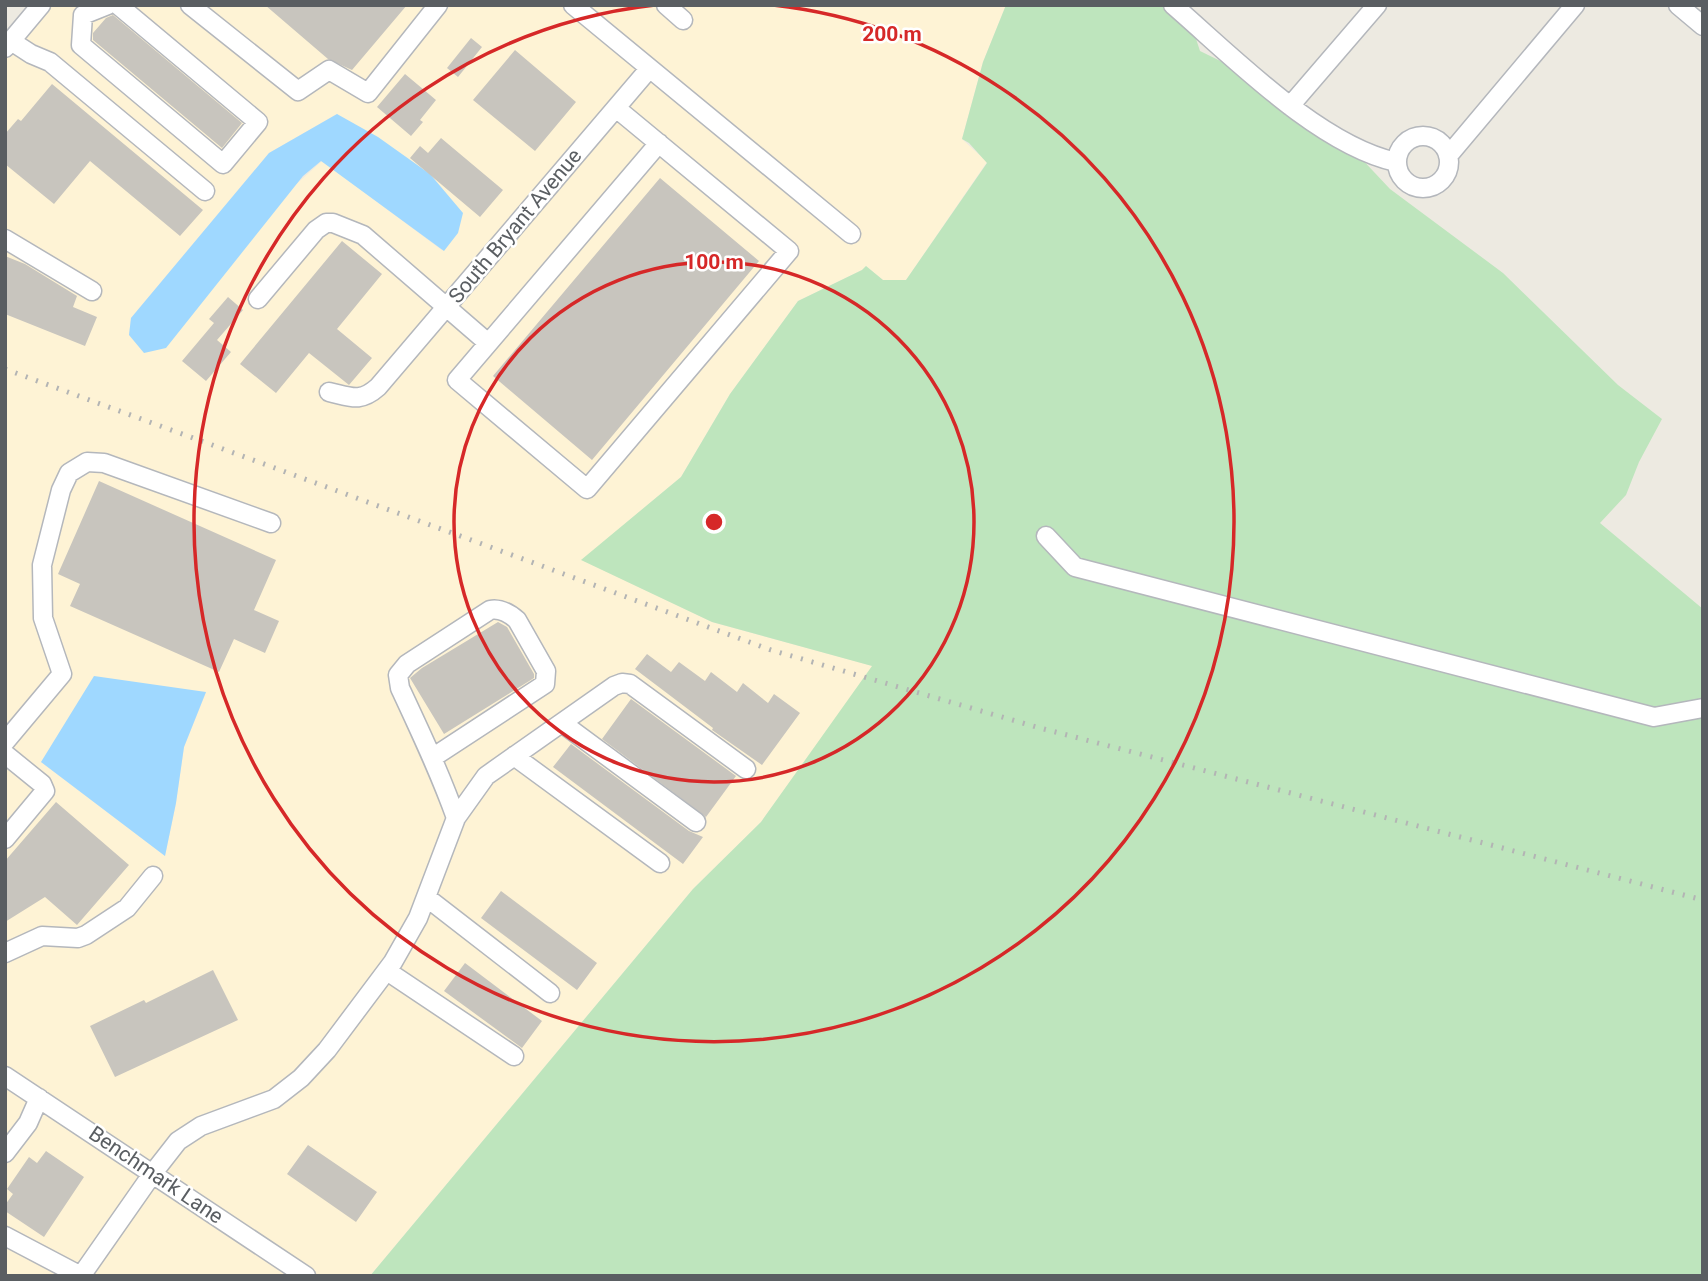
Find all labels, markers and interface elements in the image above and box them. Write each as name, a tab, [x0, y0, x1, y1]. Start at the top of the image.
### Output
text: 200 m	[862, 22, 922, 46]
street label: South Bryant Avenue	[444, 144, 586, 308]
text: 100 m	[684, 250, 744, 274]
centre of rings	[702, 510, 726, 534]
street label: Benchmark Lane	[84, 1121, 228, 1229]

